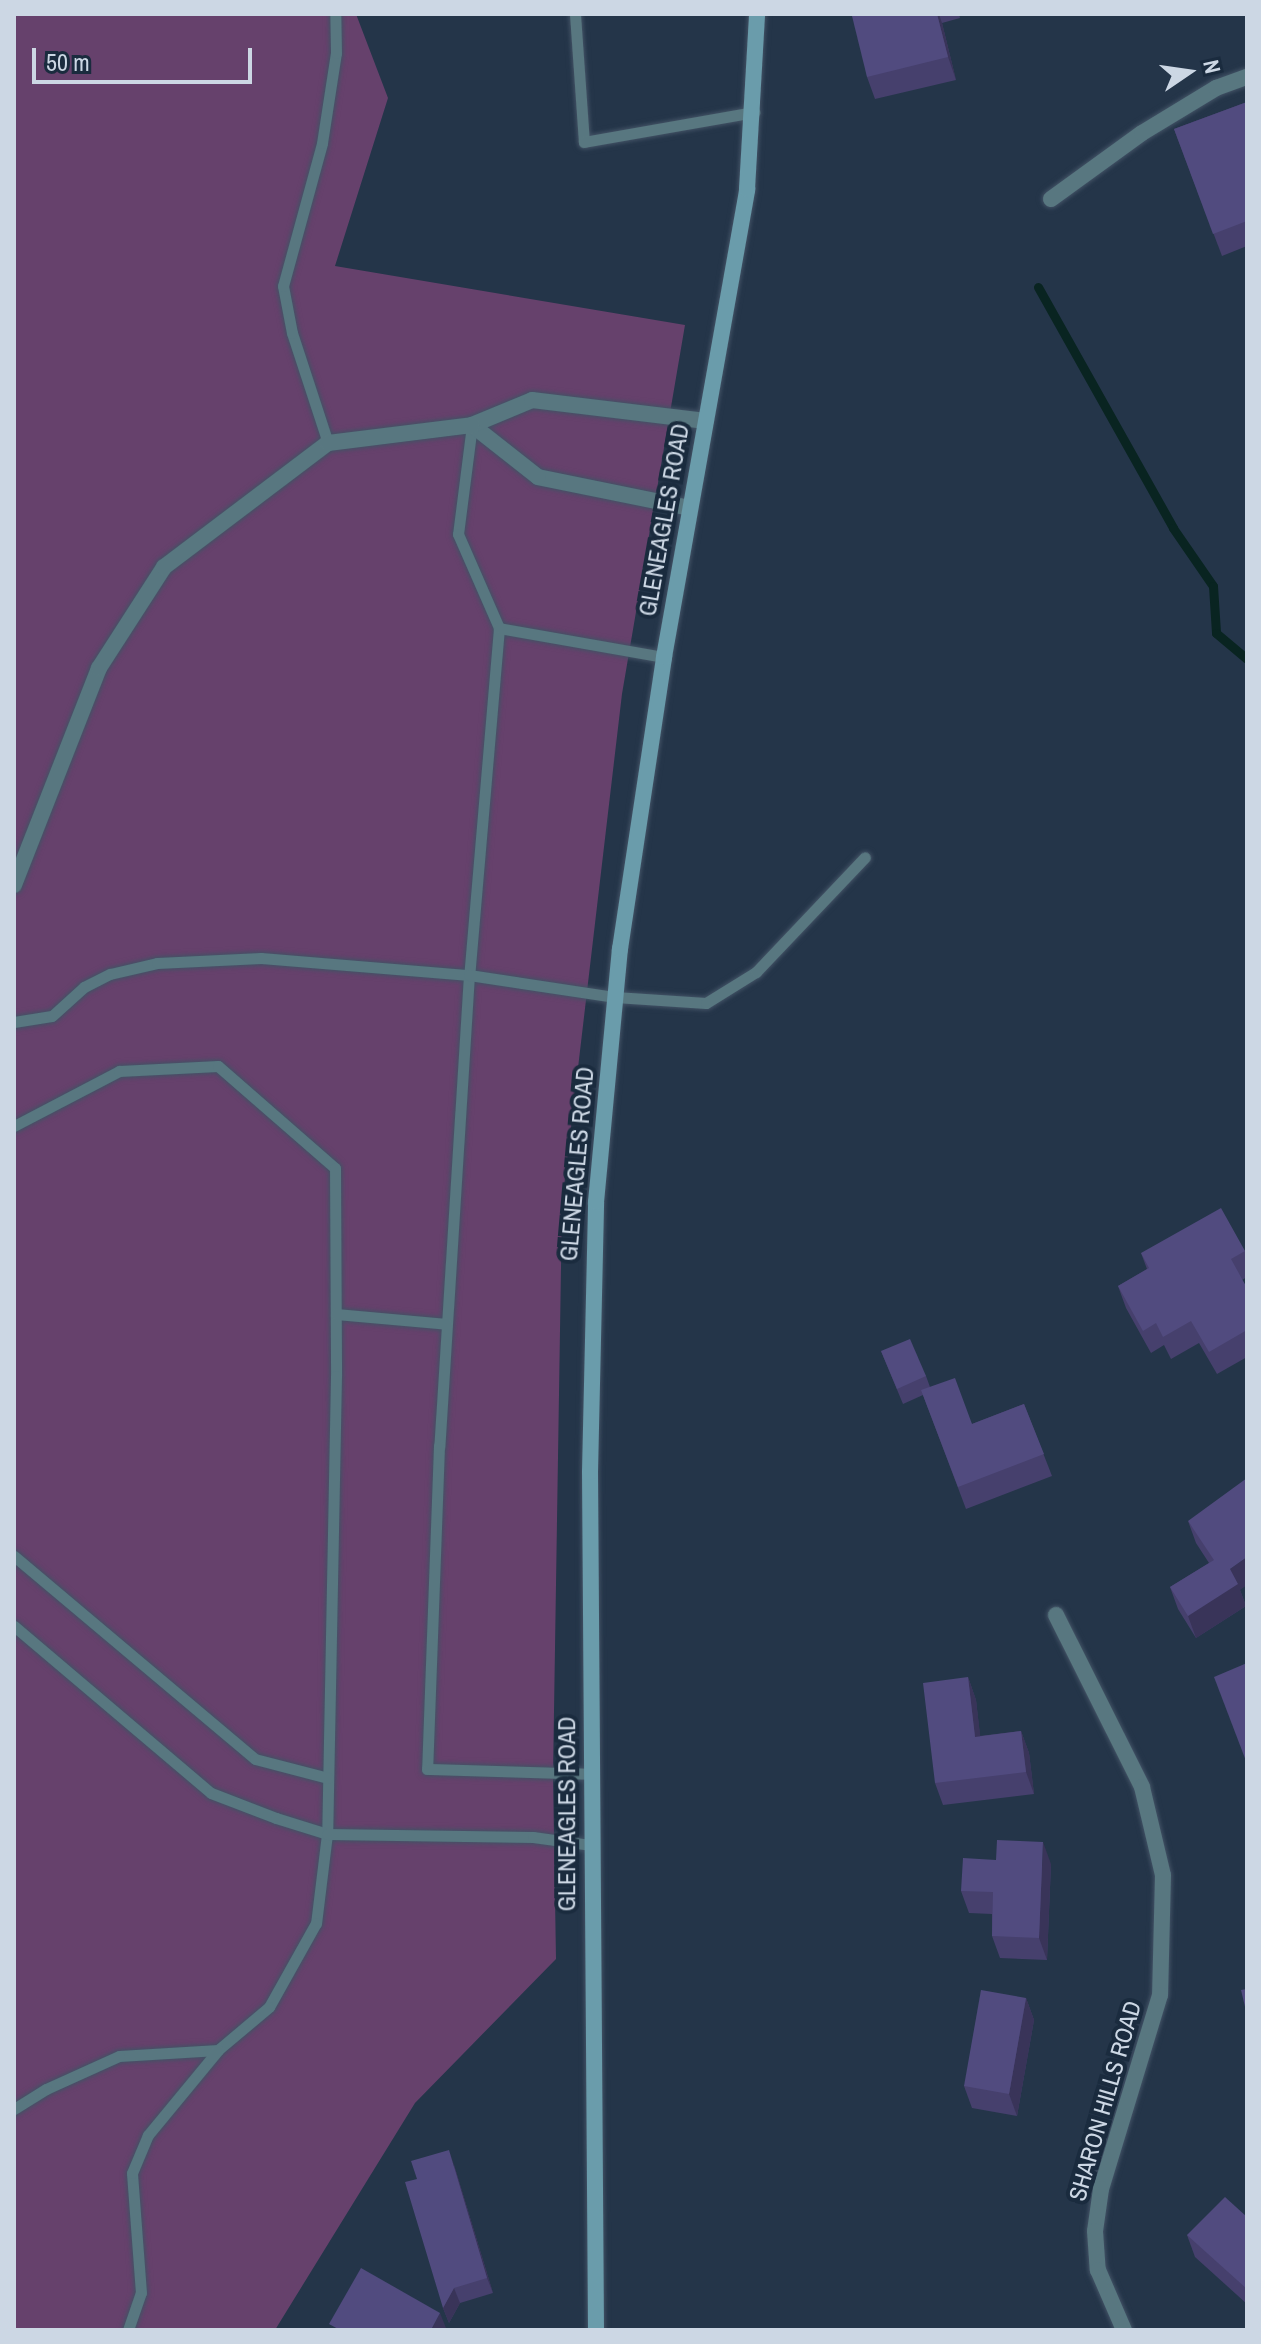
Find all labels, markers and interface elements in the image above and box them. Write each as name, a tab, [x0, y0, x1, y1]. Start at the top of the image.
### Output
scale bar	[36, 32, 256, 82]
north arrow	[1149, 32, 1229, 112]
text: 50 m	[46, 46, 90, 78]
text: N	[1196, 57, 1228, 76]
street label: GLENEAGLES ROAD	[633, 422, 695, 618]
street label: GLENEAGLES ROAD	[554, 1066, 600, 1262]
street label: GLENEAGLES ROAD	[553, 1717, 581, 1911]
street label: SHARON HILLS ROAD	[1063, 1998, 1147, 2204]

